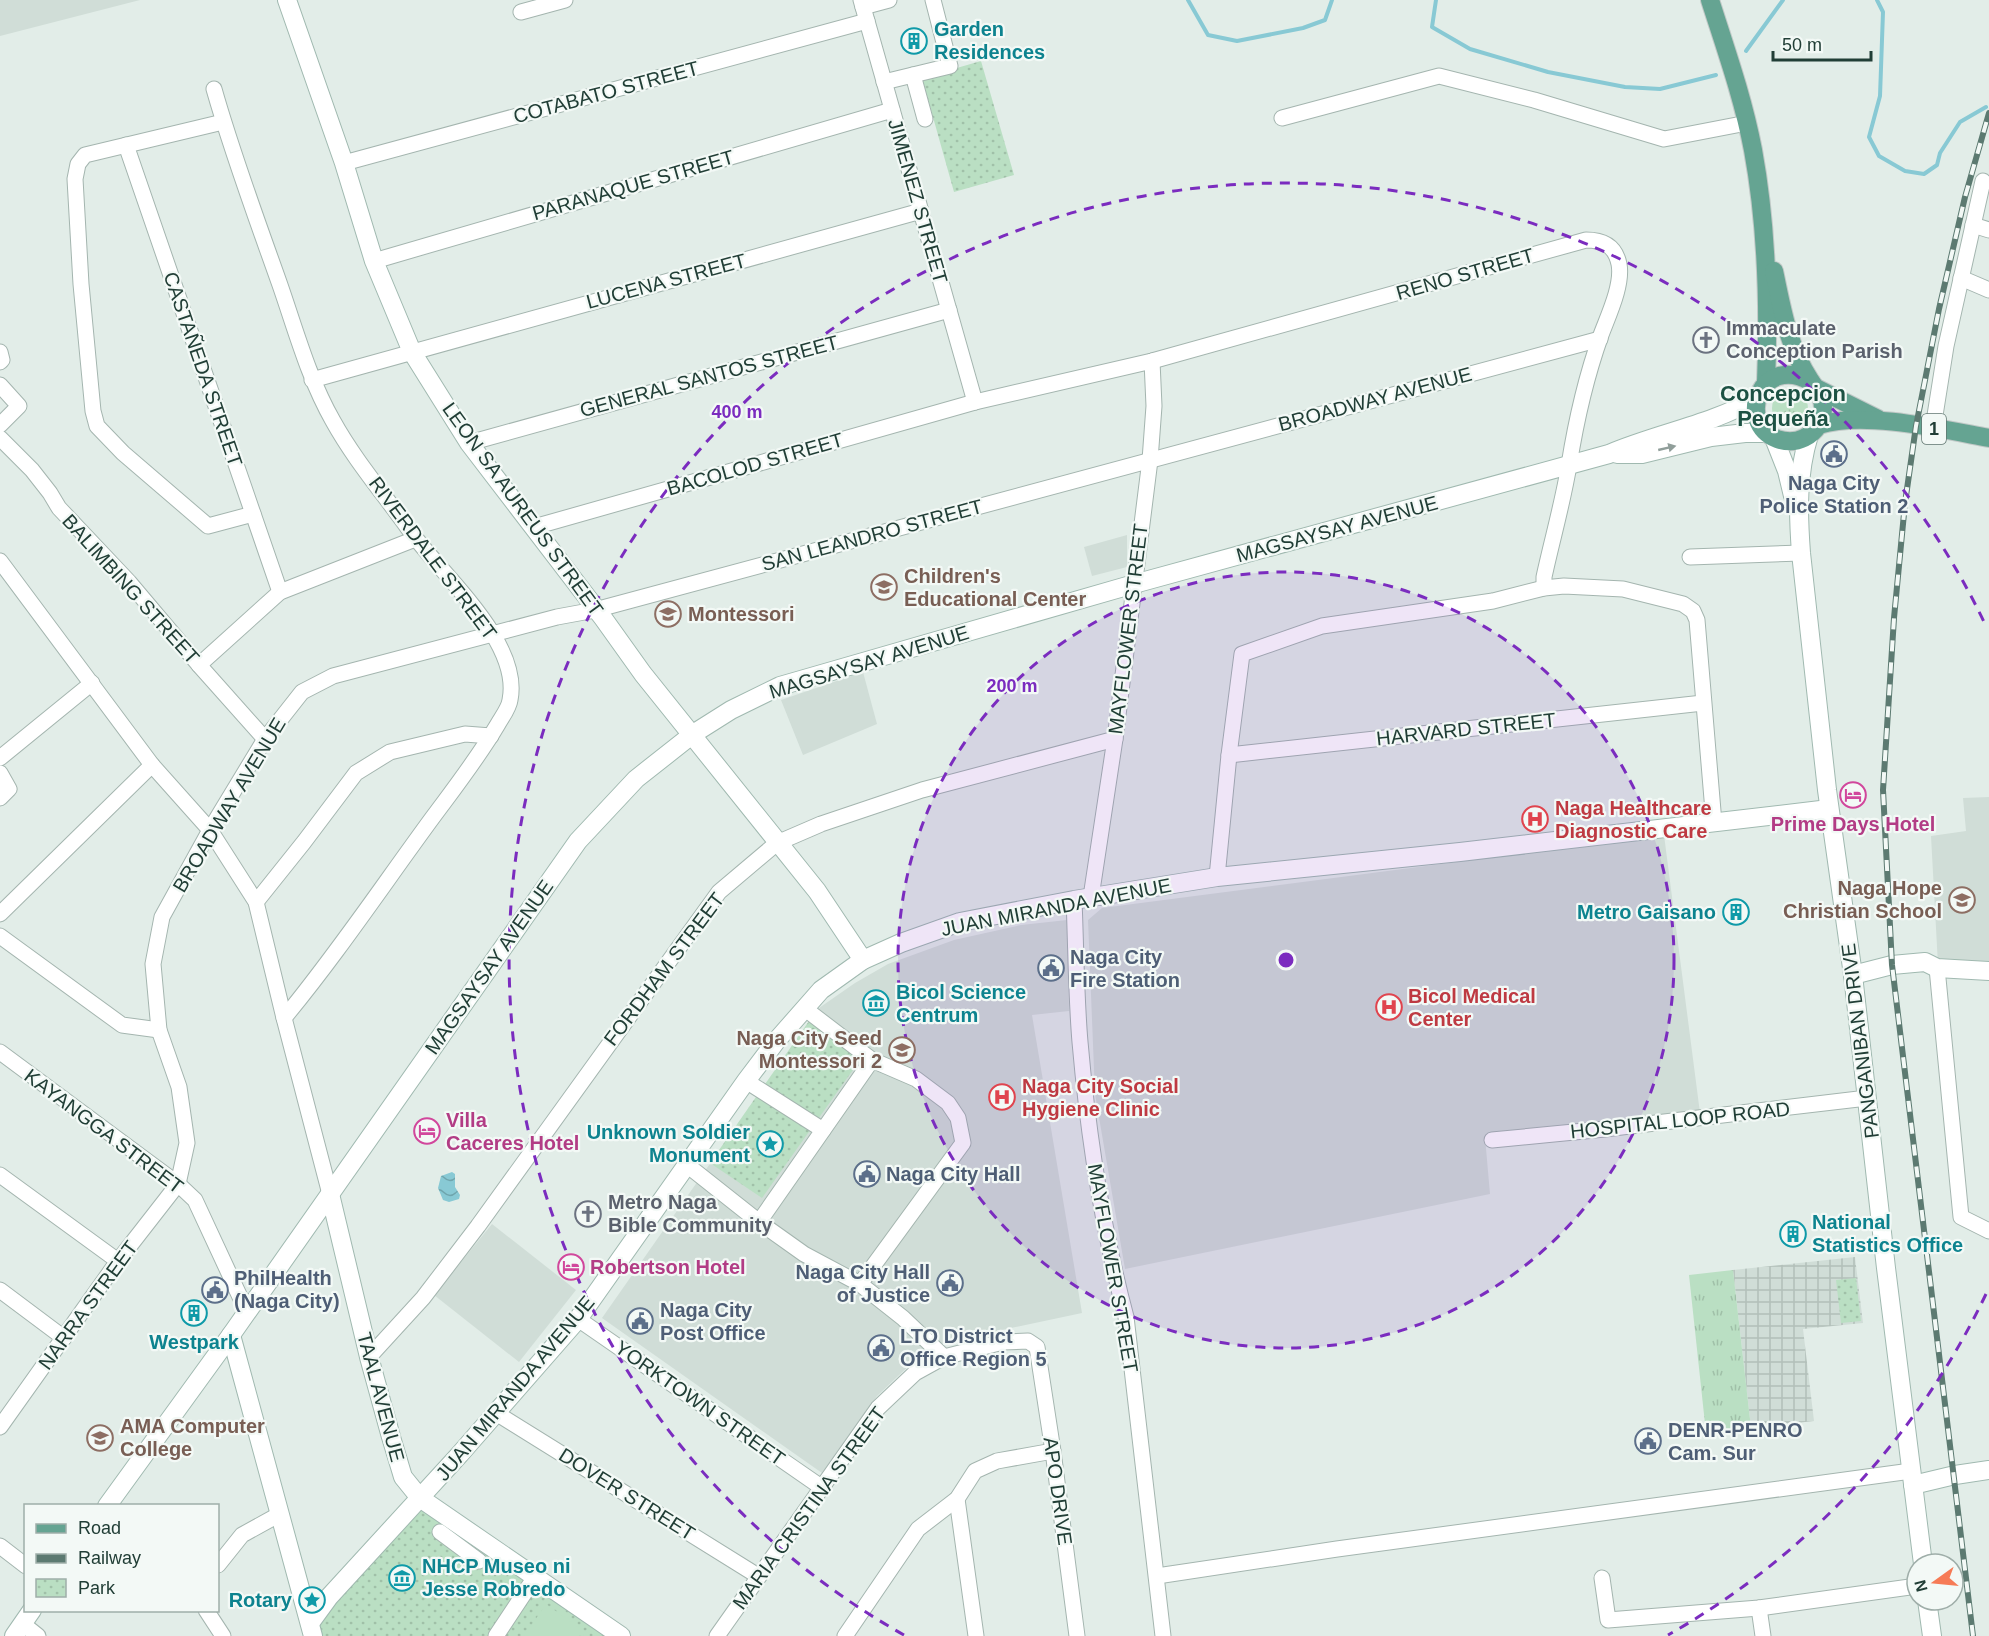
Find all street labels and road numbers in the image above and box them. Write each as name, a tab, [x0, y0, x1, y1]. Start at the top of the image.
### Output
street label: COTABATO STREET	[511, 57, 701, 127]
street label: JIMENEZ STREET	[884, 116, 952, 286]
street label: PARANAQUE STREET	[530, 146, 736, 224]
street label: RENO STREET	[1394, 244, 1536, 304]
street label: LUCENA STREET	[584, 249, 748, 313]
street label: CASTAÑEDA STREET	[159, 269, 248, 469]
street label: GENERAL SANTOS STREET	[577, 331, 841, 421]
street label: BROADWAY AVENUE	[1276, 363, 1474, 435]
street label: LEON SA AUREUS STREET	[438, 398, 608, 620]
road number: 1	[1922, 414, 1946, 444]
street label: BACOLOD STREET	[664, 428, 846, 500]
street label: RIVERDALE STREET	[365, 472, 501, 644]
street label: MAGSAYSAY AVENUE	[1234, 492, 1440, 566]
street label: SAN LEANDRO STREET	[759, 495, 985, 575]
street label: BALIMBING STREET	[58, 510, 204, 668]
street label: MAYFLOWER STREET	[1104, 523, 1152, 735]
street label: MAGSAYSAY AVENUE	[767, 621, 971, 703]
street label: HARVARD STREET	[1375, 709, 1557, 749]
street label: BROADWAY AVENUE	[168, 714, 290, 896]
street label: JUAN MIRANDA AVENUE	[939, 874, 1173, 940]
street label: MAGSAYSAY AVENUE	[420, 876, 558, 1058]
street label: FORDHAM STREET	[599, 888, 729, 1050]
street label: PANGANIBAN DRIVE	[1837, 942, 1883, 1140]
street label: KAYANGGA STREET	[20, 1064, 188, 1198]
street label: HOSPITAL LOOP ROAD	[1569, 1098, 1791, 1142]
street label: MAYFLOWER STREET	[1084, 1162, 1142, 1374]
street label: NARRA STREET	[34, 1236, 142, 1374]
street label: JUAN MIRANDA AVENUE	[431, 1291, 599, 1485]
street label: TAAL AVENUE	[353, 1330, 409, 1464]
street label: YORKTOWN STREET	[611, 1336, 789, 1470]
street label: MARIA CRISTINA STREET	[728, 1403, 890, 1613]
street label: APO DRIVE	[1040, 1436, 1076, 1546]
street label: DOVER STREET	[555, 1443, 699, 1545]

